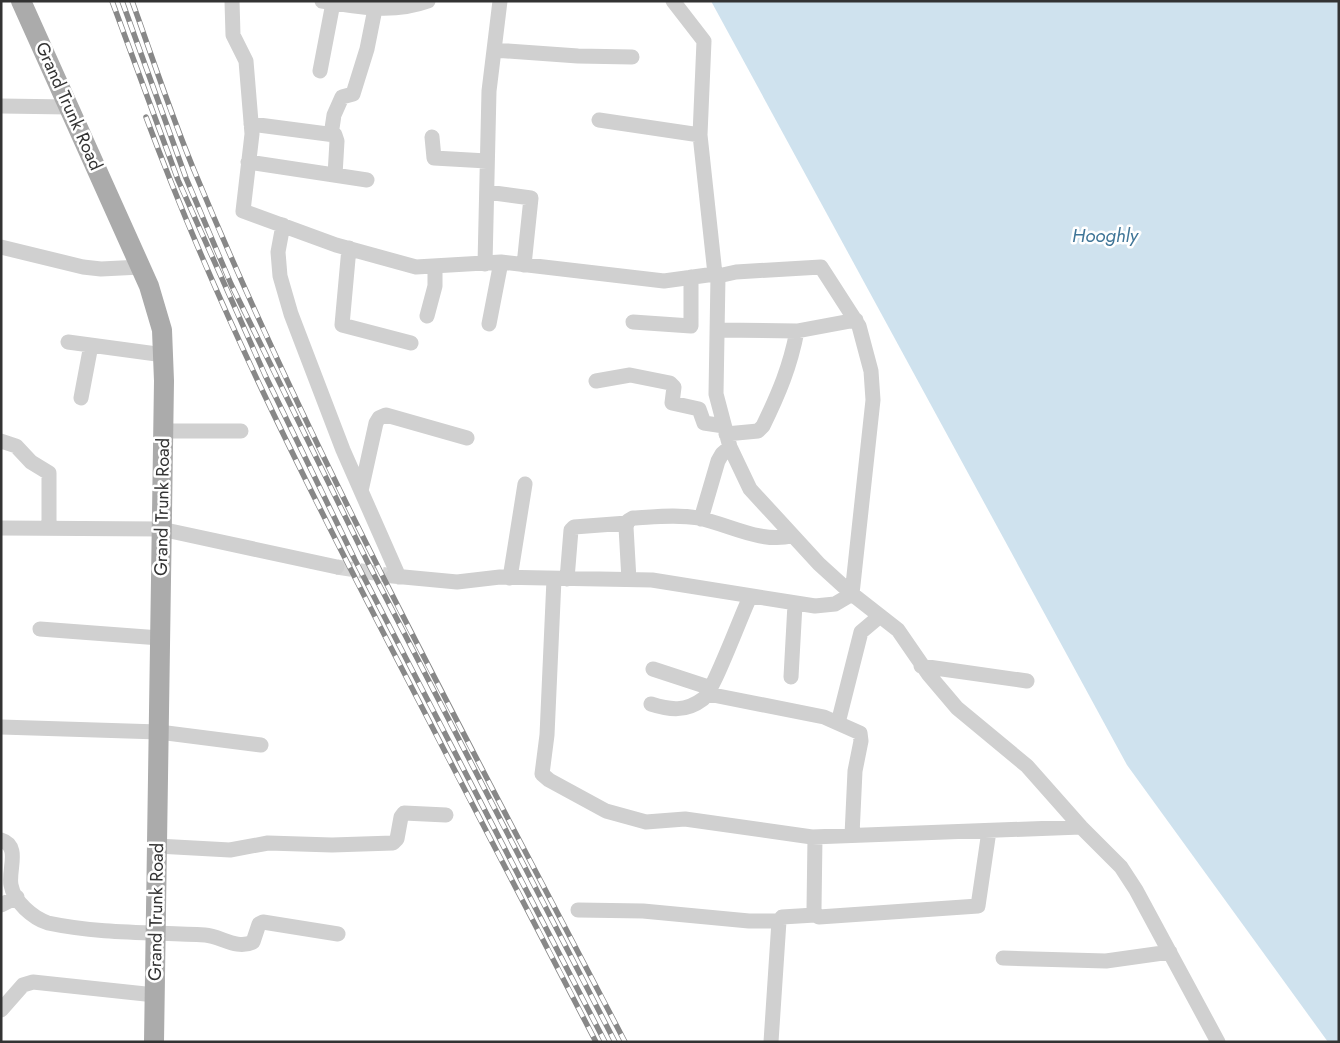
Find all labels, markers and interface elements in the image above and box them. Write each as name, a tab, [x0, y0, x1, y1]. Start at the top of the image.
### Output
street label: Grand Trunk Road	[29, 38, 109, 174]
water label: Hooghly	[1072, 222, 1140, 249]
street label: Grand Trunk Road	[148, 438, 176, 576]
street label: Grand Trunk Road	[142, 843, 170, 981]

